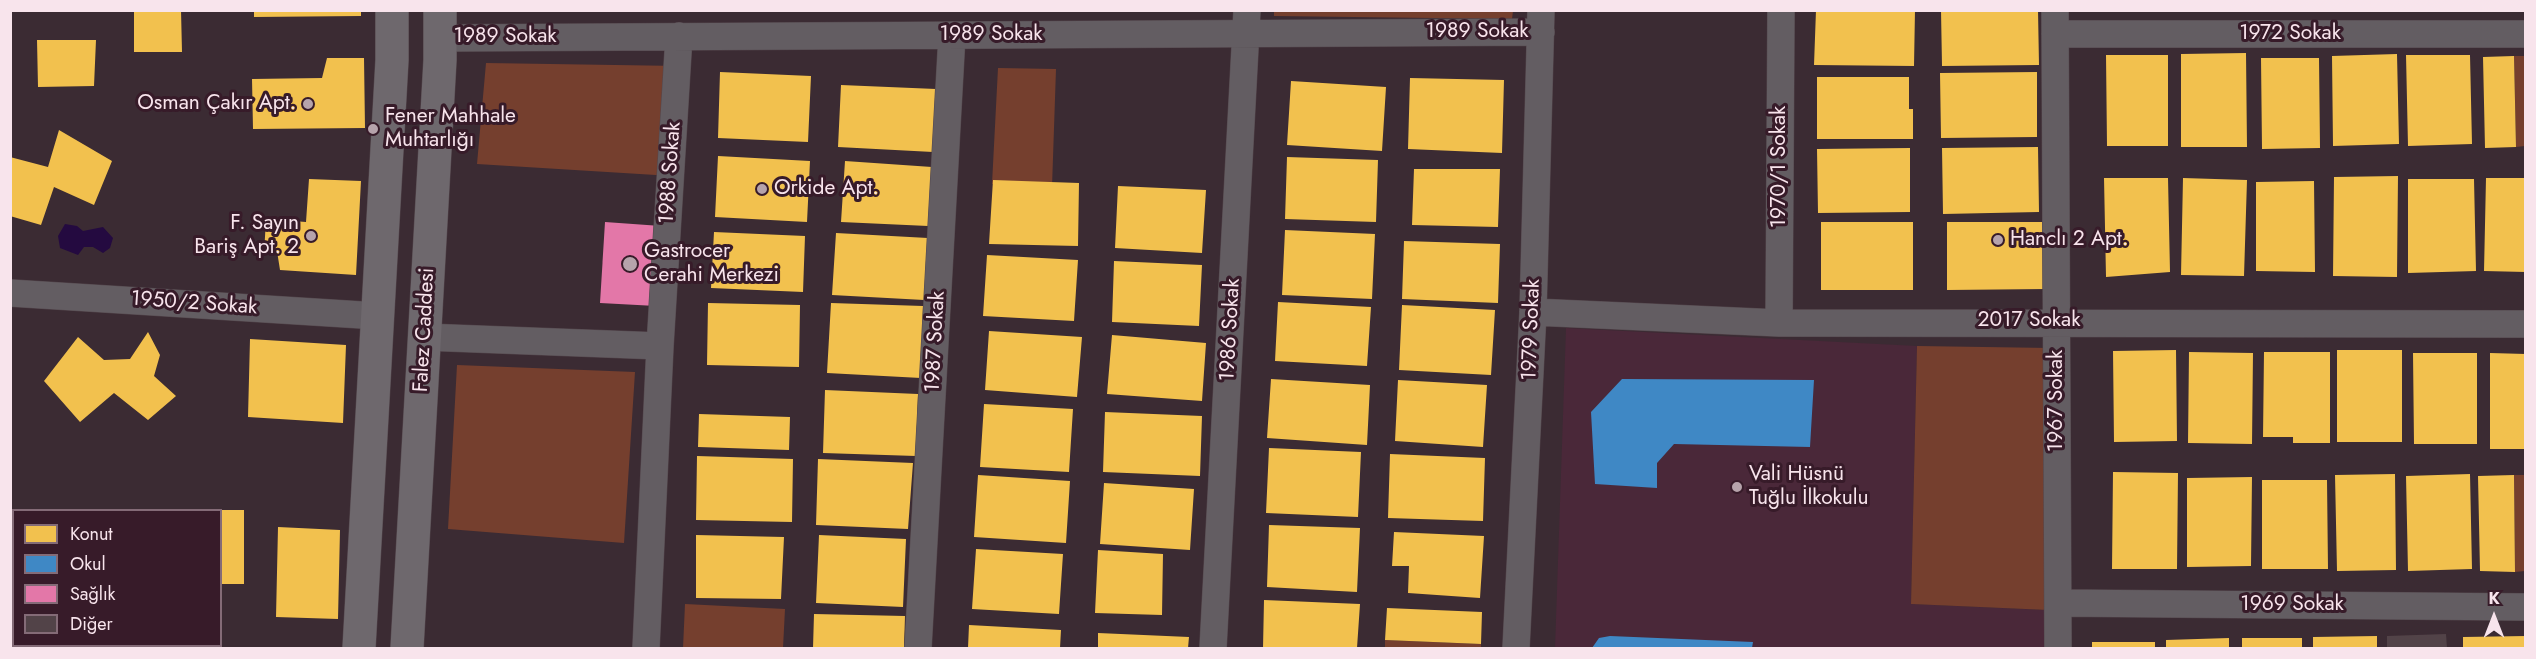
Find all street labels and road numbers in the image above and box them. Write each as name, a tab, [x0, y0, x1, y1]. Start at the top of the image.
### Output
street label: 1989 Sokak	[1426, 19, 1528, 45]
street label: 1972 Sokak	[2239, 21, 2341, 47]
street label: 1989 Sokak	[940, 22, 1042, 48]
street label: 1989 Sokak	[454, 24, 556, 50]
street label: 1970/1 Sokak	[1767, 106, 1793, 228]
street label: 1988 Sokak	[655, 121, 687, 225]
street label: Falez Caddesi	[409, 267, 441, 393]
street label: 1986 Sokak	[1216, 278, 1246, 382]
street label: 1979 Sokak	[1518, 279, 1546, 381]
street label: 1950/2 Sokak	[130, 287, 258, 321]
street label: 1987 Sokak	[921, 291, 951, 393]
street label: 2017 Sokak	[1978, 308, 2080, 334]
street label: 1967 Sokak	[2044, 350, 2070, 452]
street label: 1969 Sokak	[2240, 592, 2344, 618]

